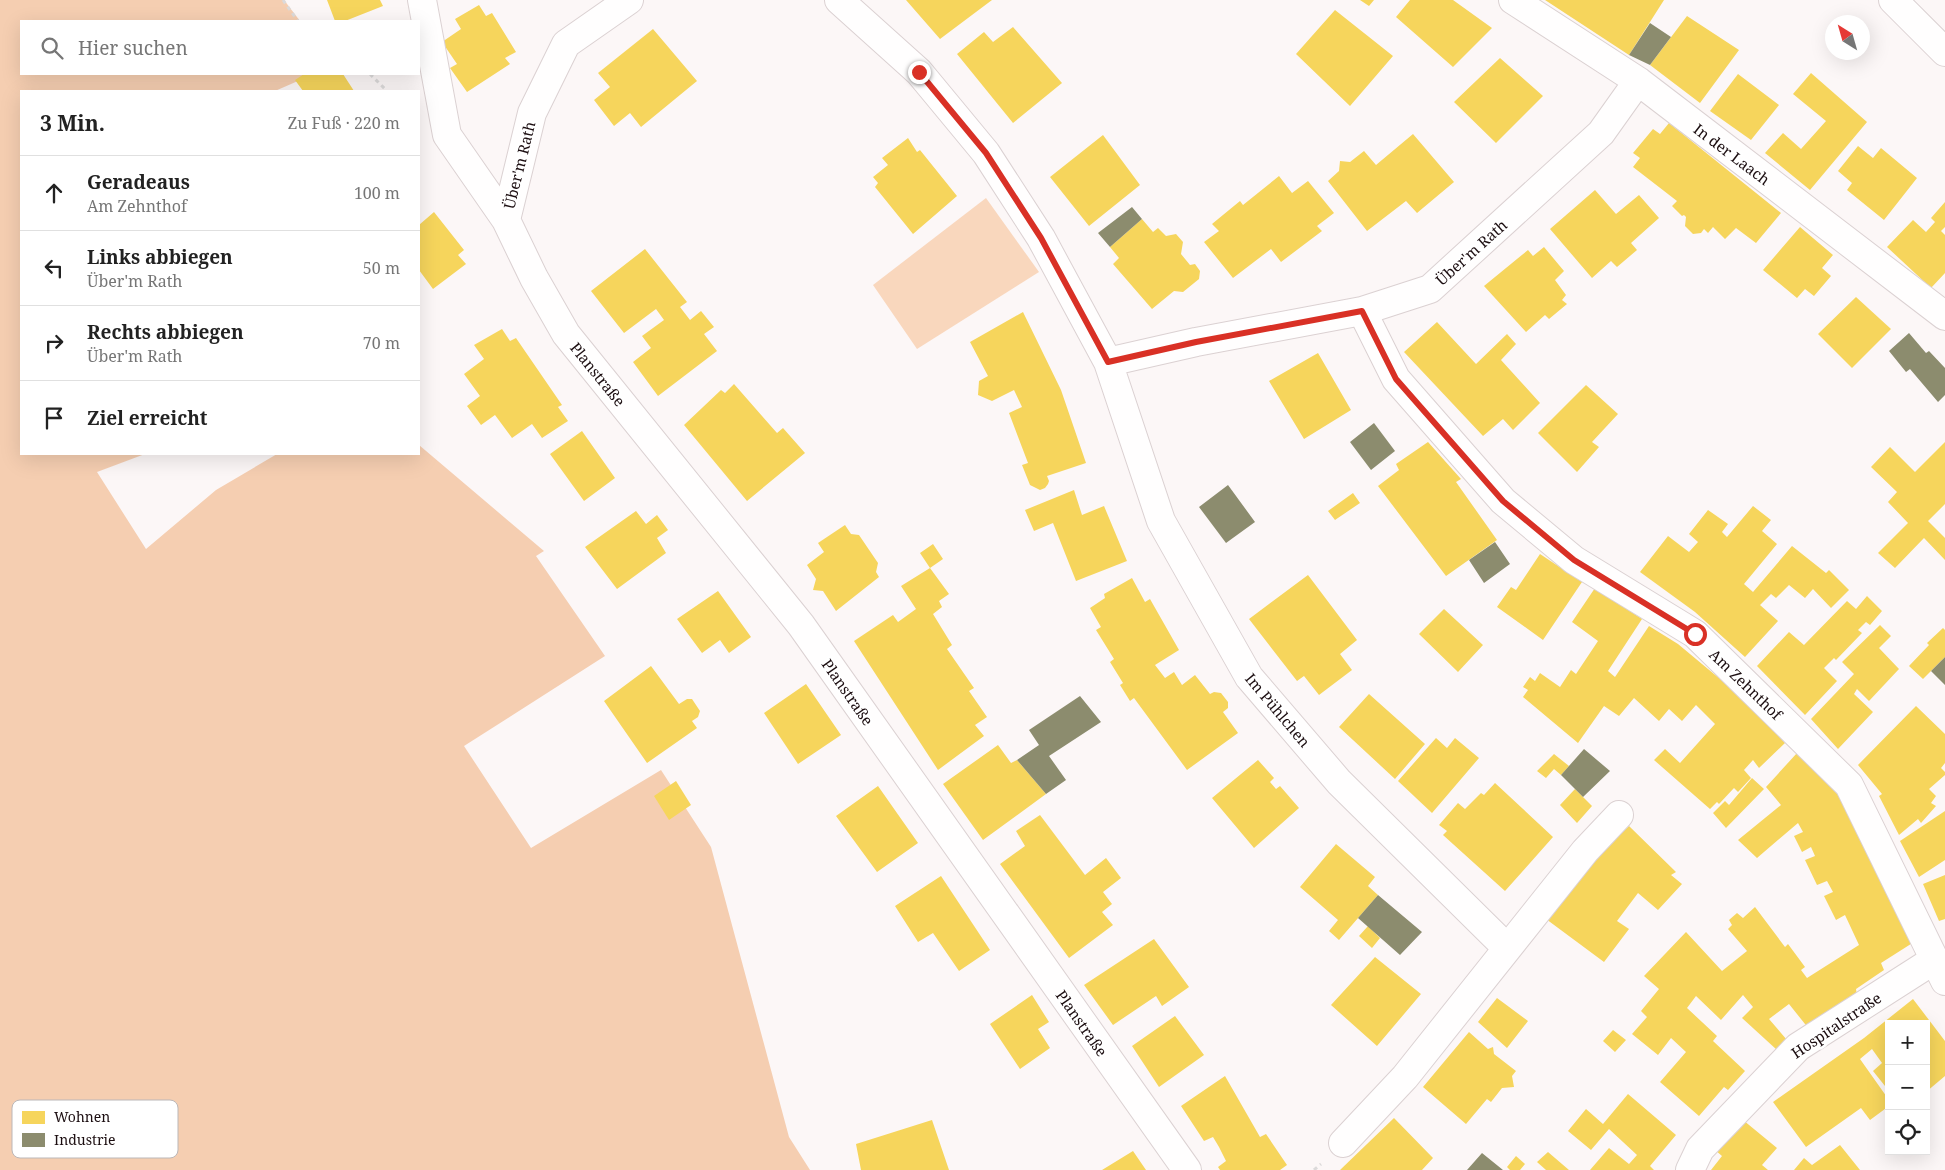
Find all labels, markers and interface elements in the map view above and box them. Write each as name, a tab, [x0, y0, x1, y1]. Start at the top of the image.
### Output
north arrow	[1825, 15, 1870, 60]
search box	[20, 20, 420, 75]
icon: search	[38, 34, 66, 62]
text: Hier suchen	[78, 35, 188, 61]
route end	[908, 61, 931, 84]
text: 3 Min.	[40, 109, 105, 137]
text: Zu Fuß · 220 m	[288, 112, 400, 134]
street label: Über'm Rath	[498, 119, 540, 211]
street label: In der Laach	[1690, 119, 1775, 189]
text: Geradeaus	[87, 169, 190, 195]
icon: ahead	[40, 179, 68, 207]
text: 100 m	[354, 182, 400, 204]
text: Am Zehnthof	[87, 195, 187, 217]
street label: Über'm Rath	[1431, 214, 1511, 289]
text: Links abbiegen	[87, 244, 233, 270]
icon: left	[40, 254, 68, 282]
text: 50 m	[363, 257, 400, 279]
text: Über'm Rath	[87, 270, 183, 292]
text: Rechts abbiegen	[87, 319, 244, 345]
icon: right	[40, 329, 68, 357]
text: 70 m	[363, 332, 400, 354]
street label: Planstraße	[566, 338, 630, 410]
text: Über'm Rath	[87, 345, 183, 367]
icon: arrive	[40, 404, 68, 432]
text: Ziel erreicht	[87, 405, 208, 431]
route start	[1684, 623, 1707, 646]
street label: Am Zehnthof	[1705, 644, 1788, 725]
street label: Planstraße	[818, 655, 878, 729]
street label: Im Pühlchen	[1241, 669, 1315, 752]
street label: Planstraße	[1052, 986, 1112, 1060]
street label: Hospitalstraße	[1787, 987, 1885, 1063]
map controls	[1885, 1020, 1930, 1155]
button: +	[1885, 1020, 1930, 1065]
button: −	[1885, 1065, 1930, 1110]
legend	[12, 1100, 178, 1158]
text: Wohnen	[54, 1107, 110, 1126]
button: locate	[1885, 1110, 1930, 1155]
text: Industrie	[54, 1130, 115, 1149]

